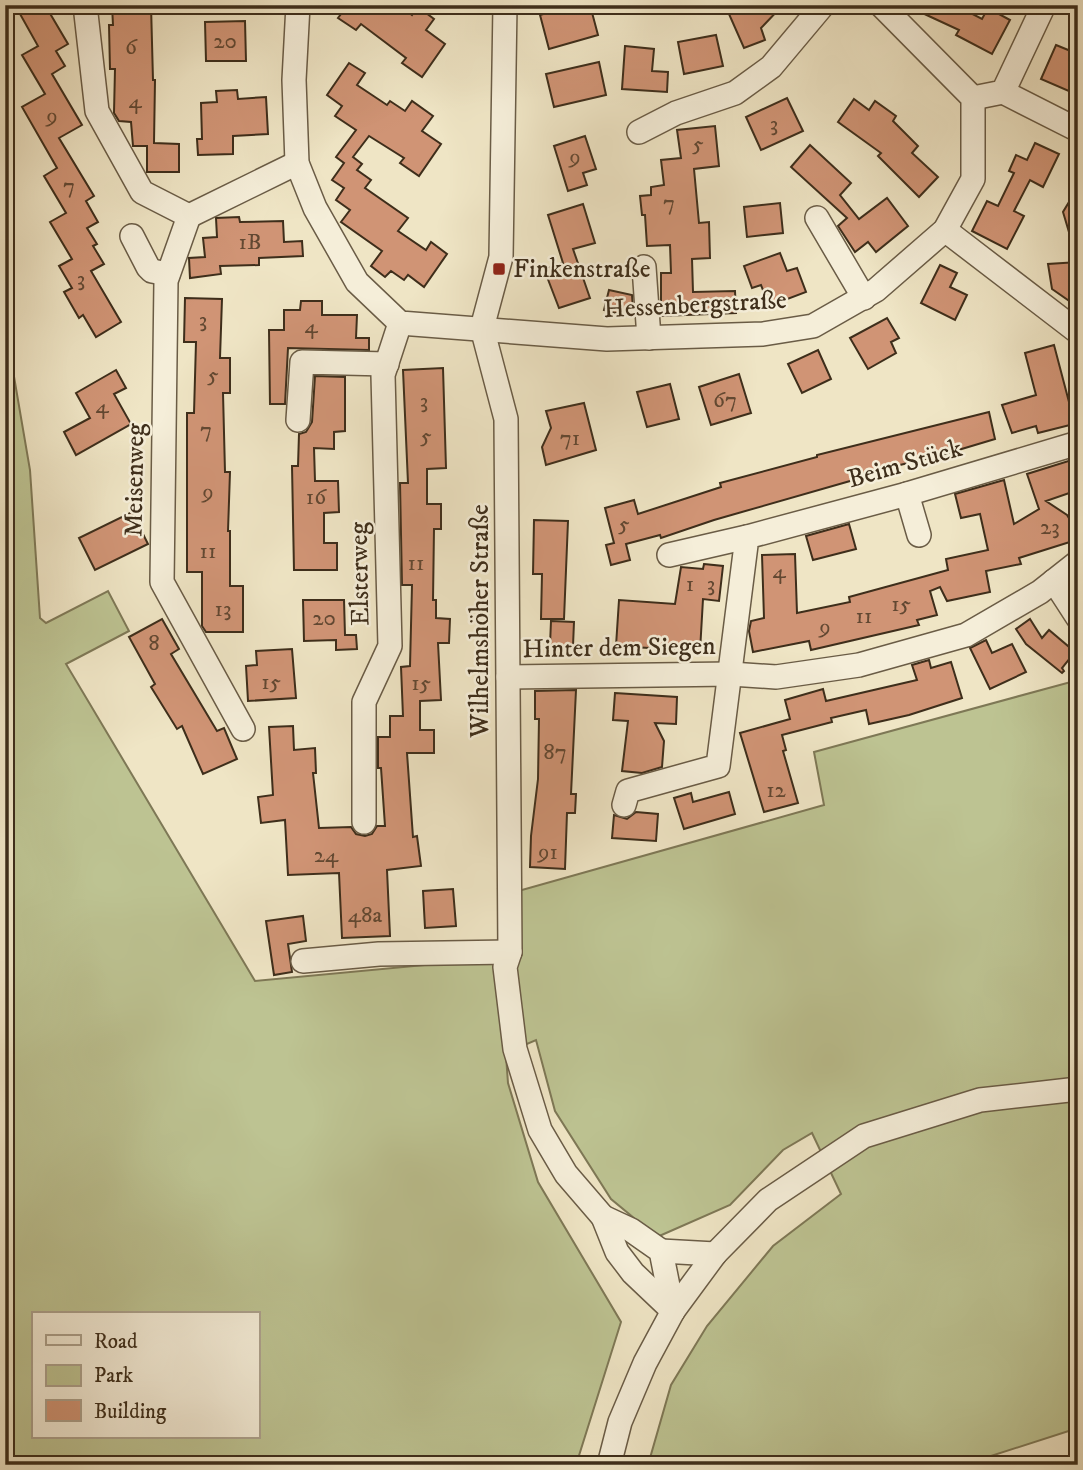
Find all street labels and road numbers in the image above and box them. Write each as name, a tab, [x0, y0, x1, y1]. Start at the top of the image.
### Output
street label: Hessenbergstraße	[603, 284, 787, 326]
street label: Meisenweg	[118, 422, 152, 537]
street label: Beim Stück	[844, 432, 966, 496]
street label: Wilhelmshöher Straße	[464, 504, 497, 739]
street label: Elsterweg	[343, 521, 377, 626]
street label: Hinter dem Siegen	[522, 630, 716, 666]

